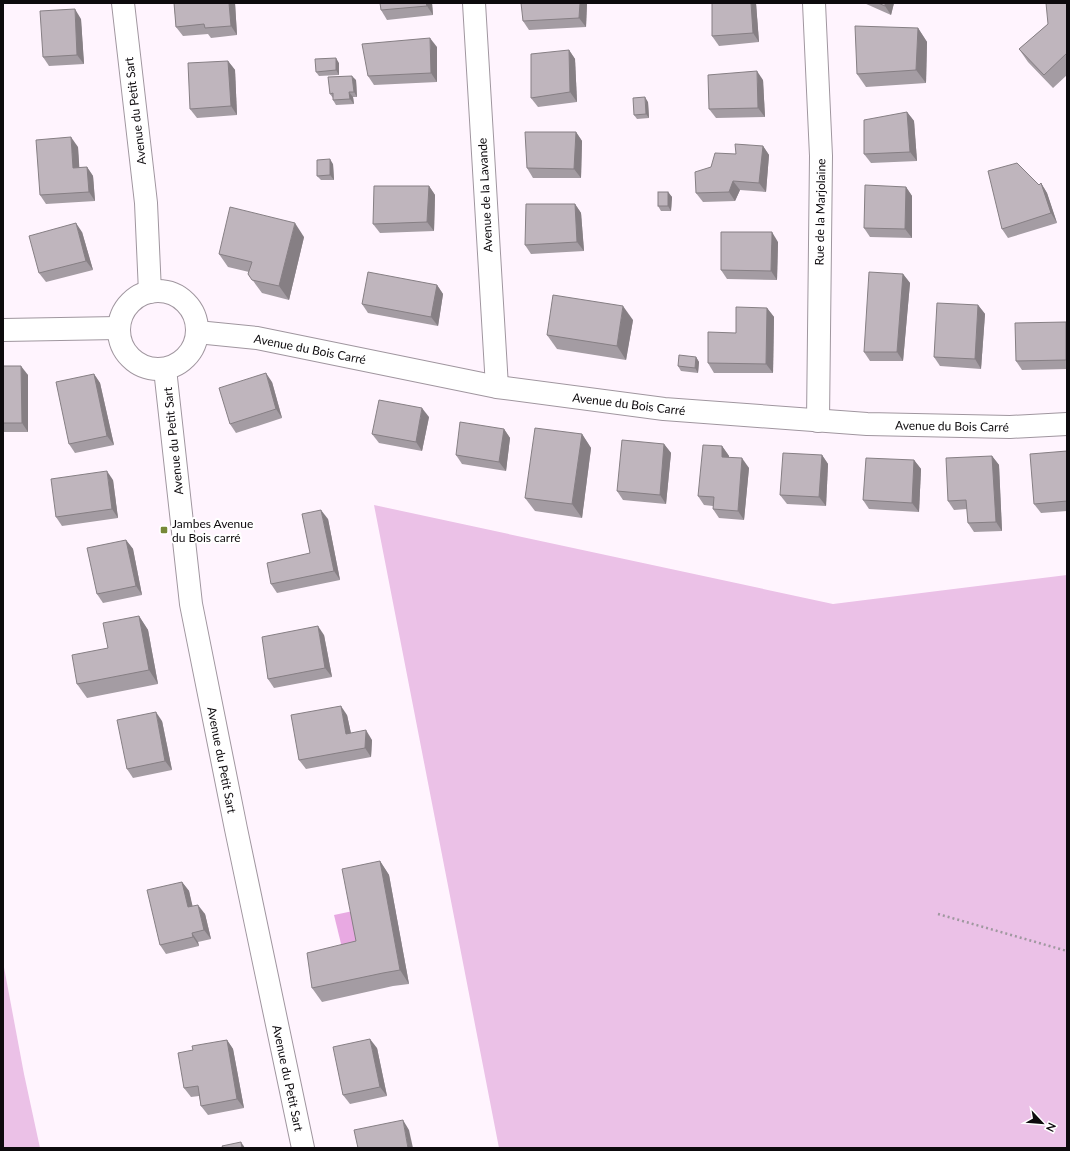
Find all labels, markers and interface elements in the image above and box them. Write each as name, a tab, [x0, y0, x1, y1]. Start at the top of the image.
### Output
street label: Avenue du Petit Sart	[121, 56, 149, 166]
street label: Avenue de la Lavande	[475, 137, 495, 253]
street label: Rue de la Marjolaine	[812, 158, 828, 266]
street label: Avenue du Bois Carré	[253, 331, 367, 367]
street label: Avenue du Petit Sart	[160, 386, 186, 496]
street label: Avenue du Bois Carré	[572, 390, 686, 418]
street label: Avenue du Bois Carré	[895, 418, 1009, 434]
place label: Jambes Avenue du Bois carré	[172, 516, 253, 545]
marker: Jambes Avenue du Bois carré	[159, 525, 169, 535]
street label: Avenue du Petit Sart	[204, 705, 240, 815]
street label: Avenue du Petit Sart	[269, 1023, 307, 1133]
north arrow	[1022, 1103, 1062, 1143]
text: N	[1044, 1121, 1059, 1134]

